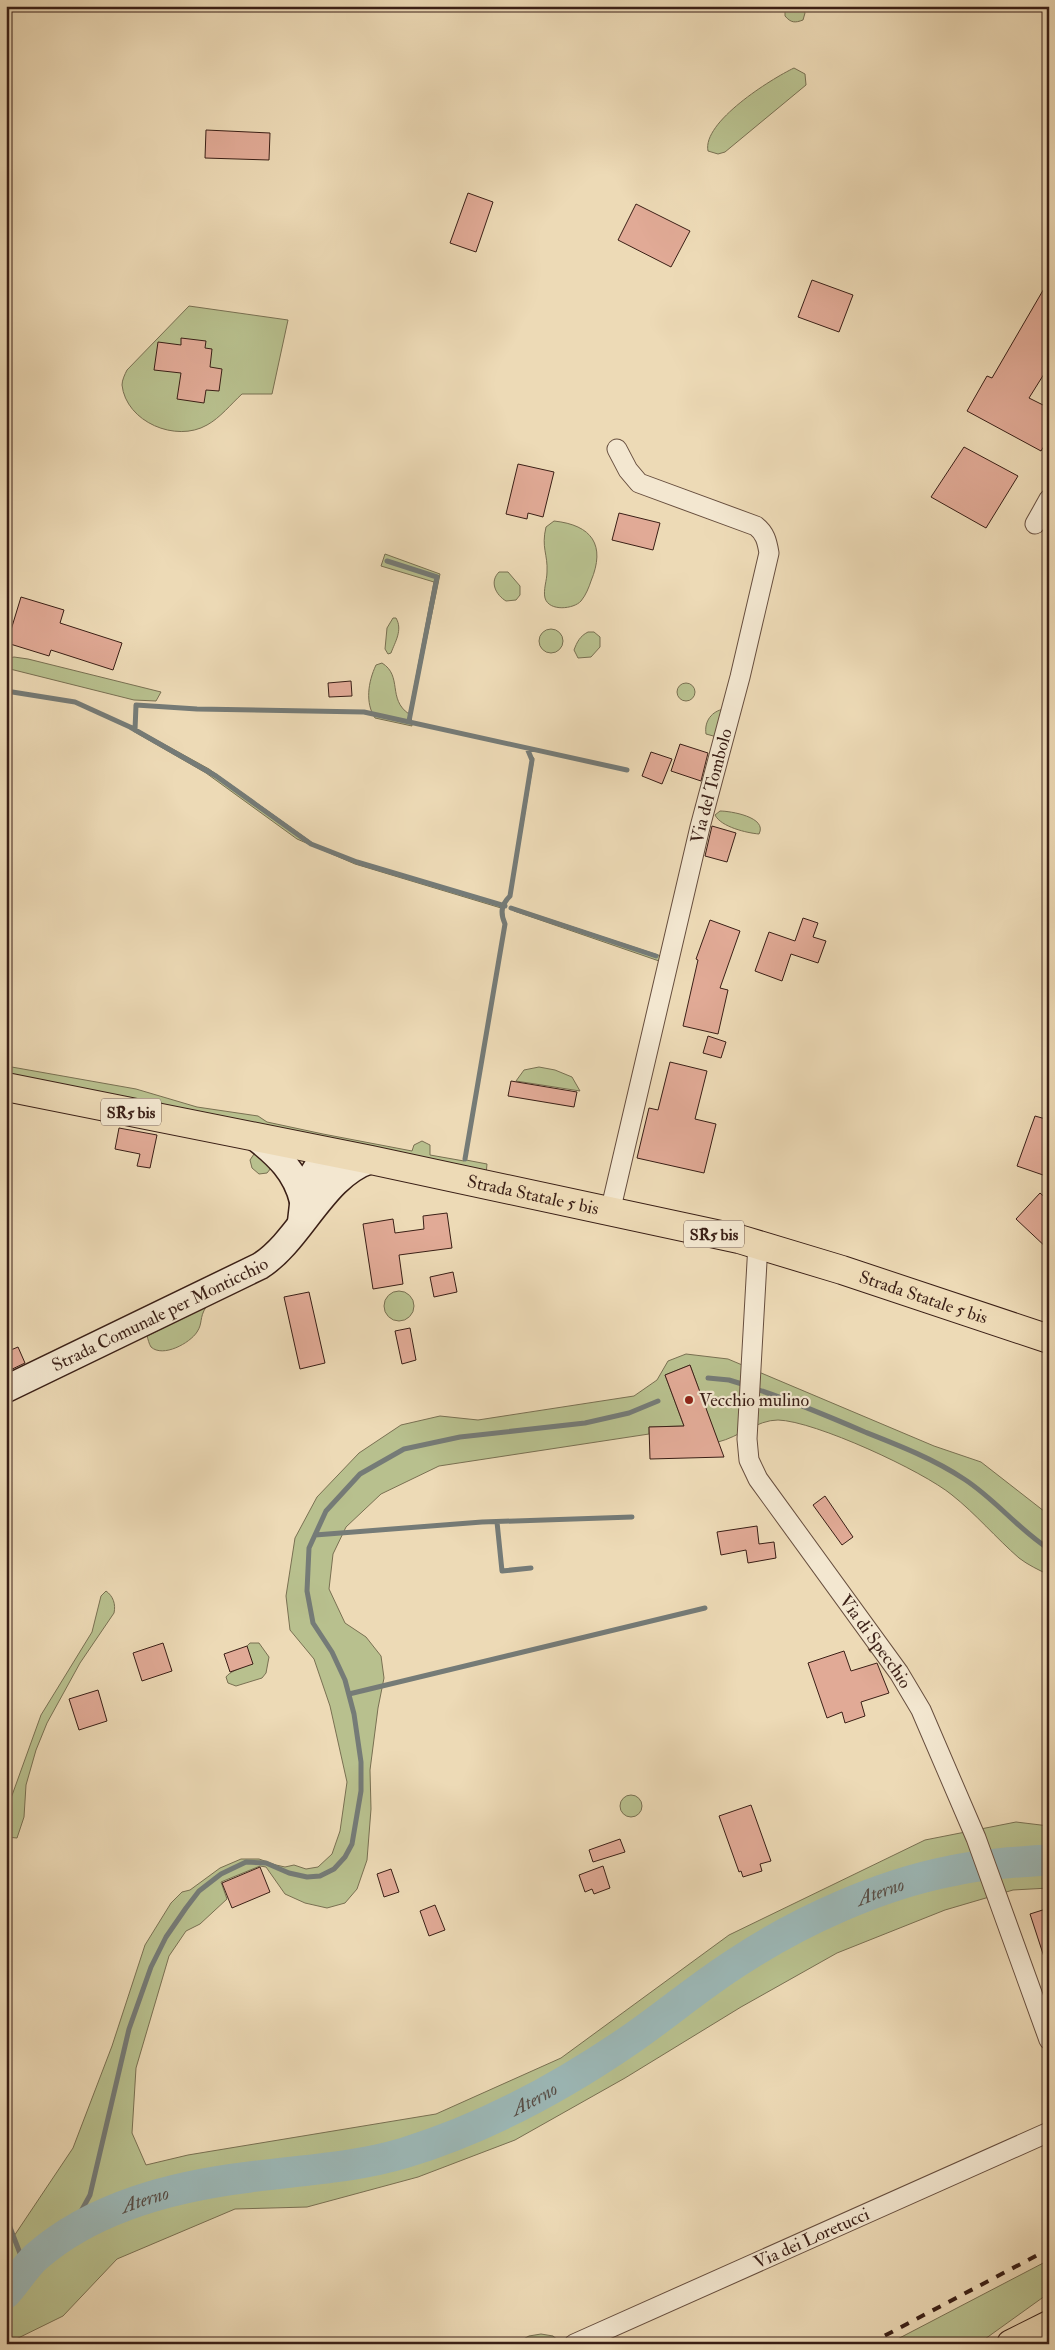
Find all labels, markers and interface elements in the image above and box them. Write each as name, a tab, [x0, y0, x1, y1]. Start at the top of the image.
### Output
street label: Via del Tombolo	[686, 726, 738, 846]
road number: SR5 bis	[101, 1098, 161, 1126]
street label: Strada Statale 5 bis	[465, 1170, 601, 1221]
road number: SR5 bis	[684, 1220, 744, 1248]
street label: Strada Comunale per Monticchio	[48, 1253, 273, 1377]
street label: Strada Statale 5 bis	[856, 1266, 990, 1330]
place label: Vecchio mulino	[699, 1389, 810, 1412]
marker: Vecchio mulino	[683, 1394, 695, 1406]
street label: Via di Specchio	[834, 1590, 917, 1693]
water label: Aterno	[851, 1872, 907, 1912]
water label: Aterno	[505, 2077, 562, 2122]
water label: Aterno	[116, 2181, 172, 2220]
street label: Via dei Loretucci	[750, 2203, 873, 2274]

